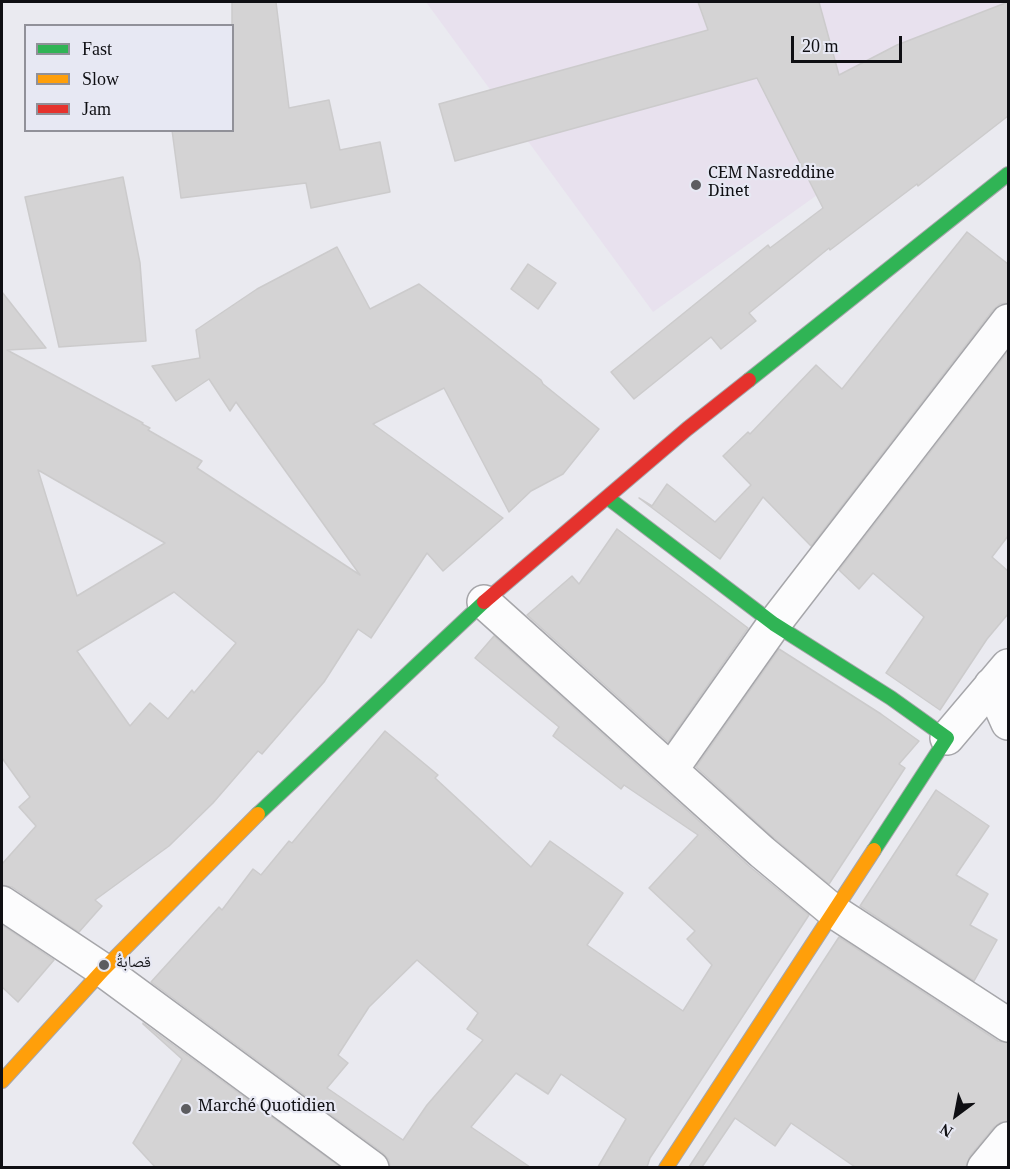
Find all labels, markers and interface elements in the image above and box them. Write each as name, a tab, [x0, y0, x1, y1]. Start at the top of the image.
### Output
legend	[24, 24, 234, 132]
scale bar	[794, 24, 905, 62]
text: 20 m	[802, 36, 839, 56]
text: Fast	[82, 39, 112, 59]
text: Slow	[82, 69, 119, 89]
text: Jam	[82, 99, 111, 119]
place label: CEM Nasreddine Dinet	[708, 166, 835, 204]
marker: CEM Nasreddine Dinet	[689, 178, 703, 192]
place label: قصابةُ	[116, 955, 151, 975]
marker: قصابةُ	[97, 958, 111, 972]
north arrow	[926, 1085, 986, 1145]
place label: Marché Quotidien	[198, 1099, 336, 1119]
marker: Marché Quotidien	[179, 1102, 193, 1116]
text: N	[937, 1120, 956, 1141]

